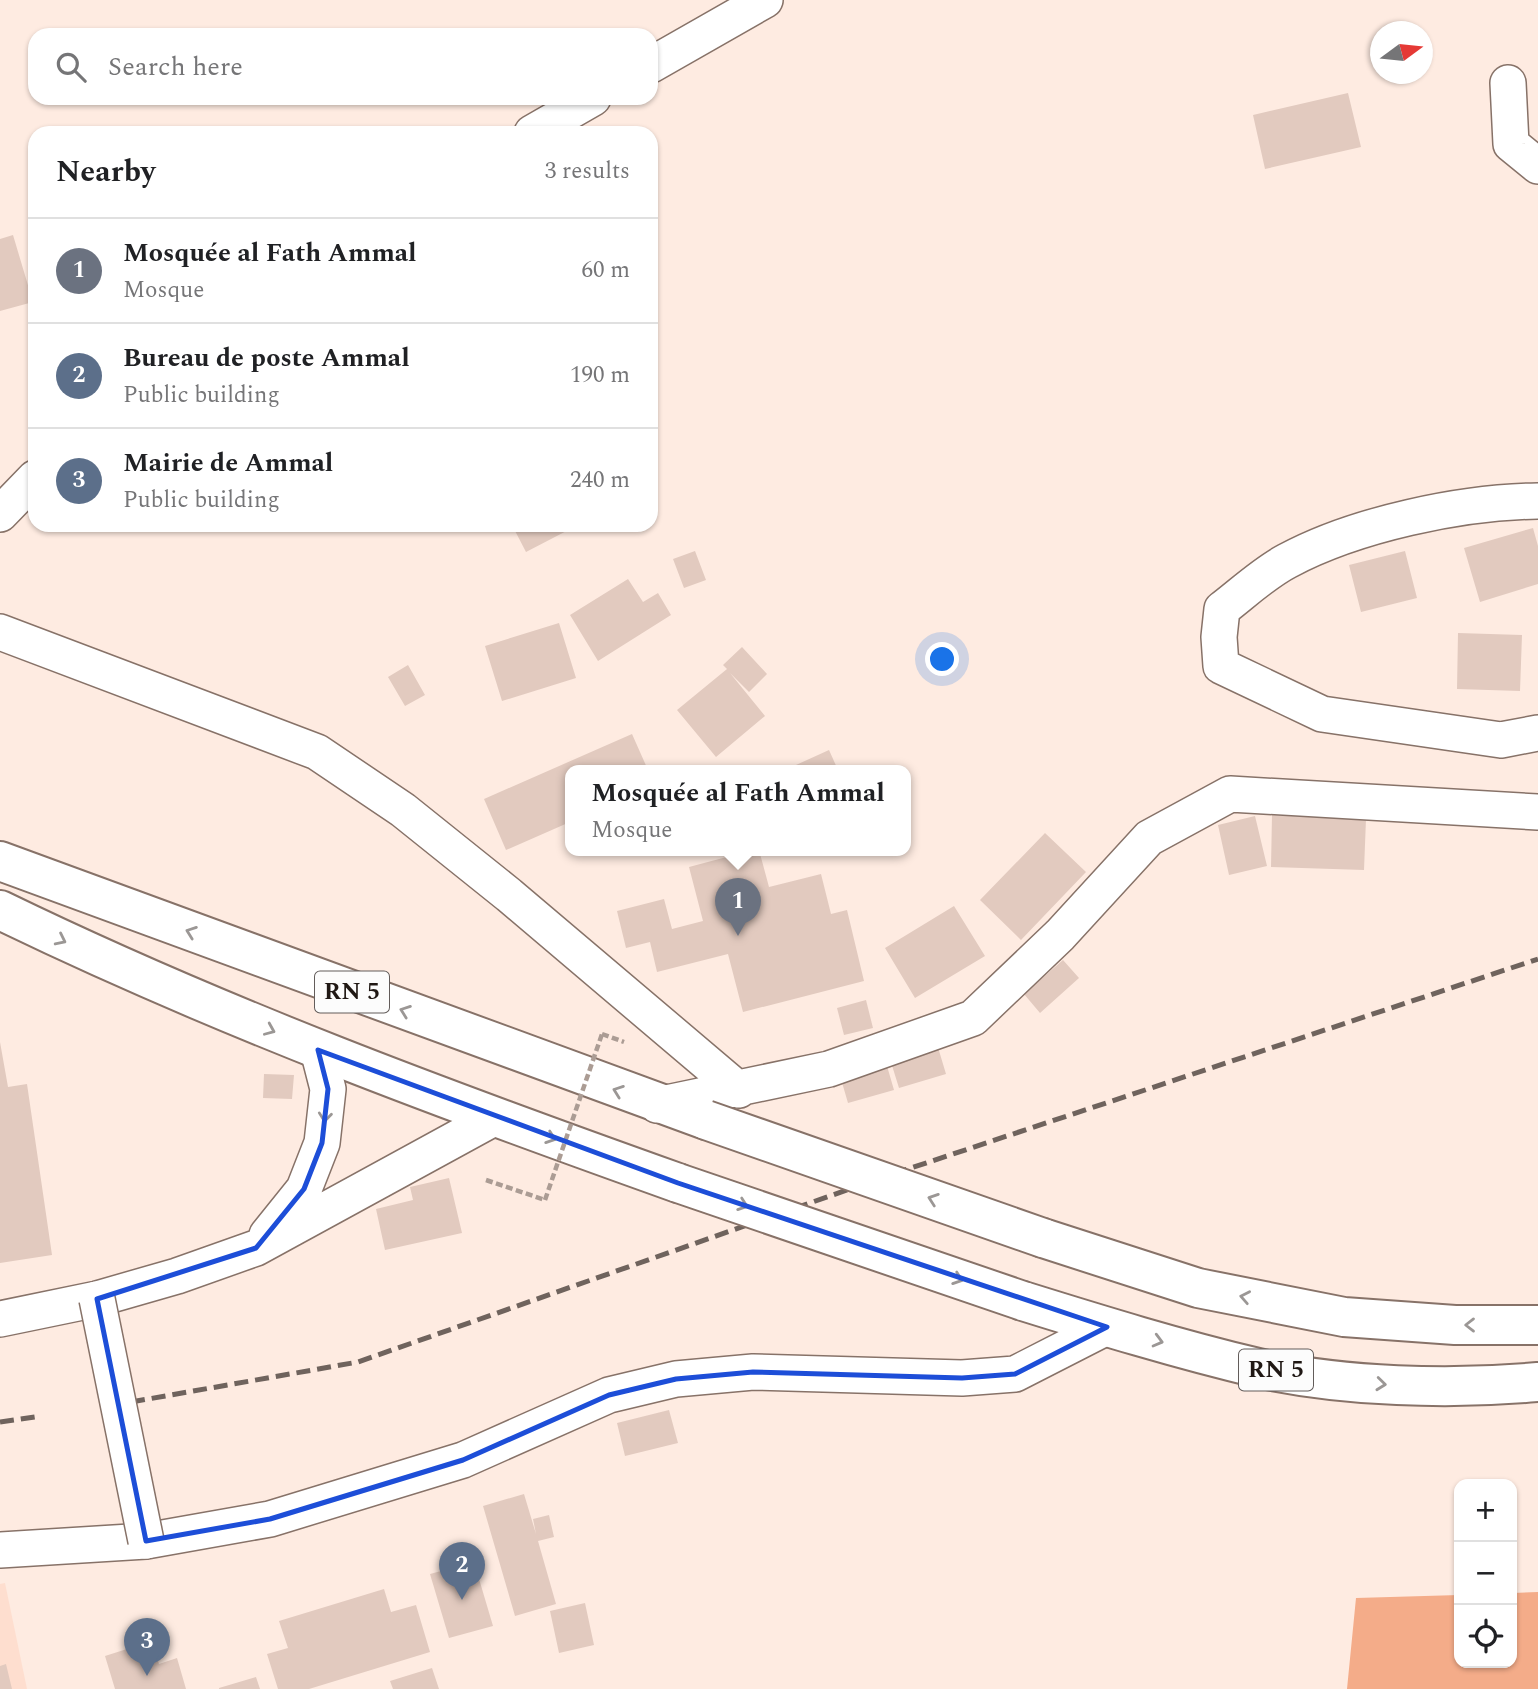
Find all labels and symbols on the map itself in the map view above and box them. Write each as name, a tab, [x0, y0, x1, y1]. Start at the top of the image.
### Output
north arrow	[1370, 21, 1433, 84]
your location	[925, 642, 959, 676]
pin: 1	[715, 878, 761, 936]
one-way arrow	[186, 926, 198, 940]
one-way arrow	[54, 932, 66, 946]
road number: RN 5	[315, 972, 389, 1012]
one-way arrow	[399, 1006, 411, 1020]
one-way arrow	[263, 1022, 276, 1036]
one-way arrow	[612, 1085, 624, 1099]
one-way arrow	[318, 1111, 333, 1123]
one-way arrow	[545, 1130, 557, 1144]
one-way arrow	[927, 1193, 939, 1207]
one-way arrow	[736, 1197, 749, 1211]
one-way arrow	[952, 1271, 964, 1285]
one-way arrow	[1239, 1290, 1251, 1305]
one-way arrow	[1464, 1317, 1475, 1333]
one-way arrow	[1152, 1333, 1164, 1347]
road number: RN 5	[1239, 1350, 1313, 1390]
one-way arrow	[1376, 1376, 1387, 1391]
pin: 2	[439, 1542, 485, 1600]
pin: 3	[124, 1618, 170, 1676]

